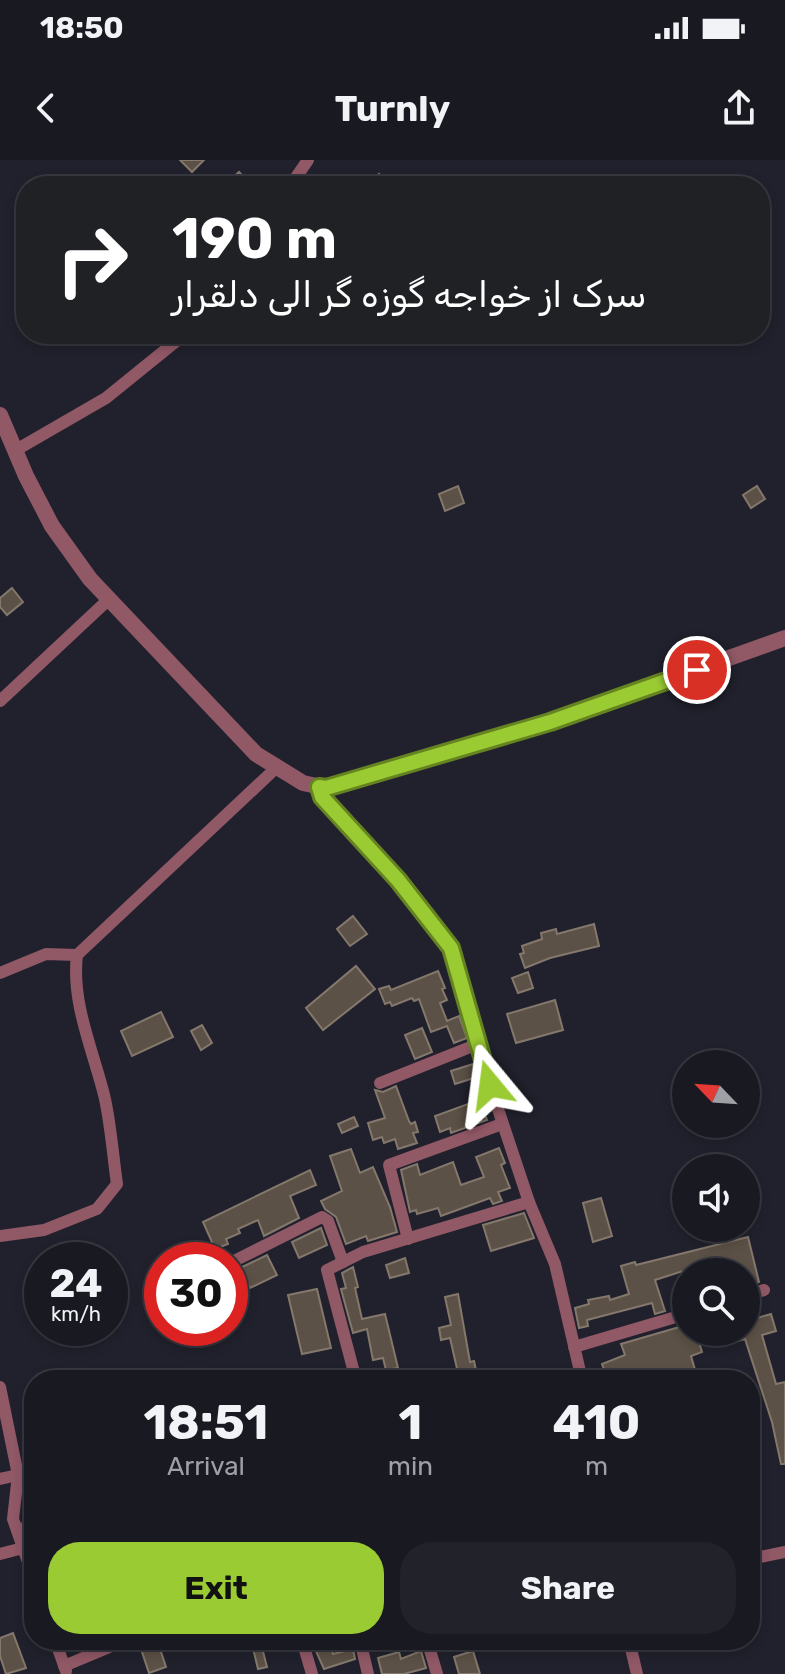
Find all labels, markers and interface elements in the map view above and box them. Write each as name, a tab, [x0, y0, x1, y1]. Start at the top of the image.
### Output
text: 18:50	[40, 10, 124, 46]
icon: back	[24, 86, 68, 130]
icon: share	[717, 86, 761, 130]
text: Turnly	[335, 87, 450, 130]
text: 190 m	[172, 206, 337, 272]
icon: right	[40, 208, 144, 312]
text: سرک از خواجه گوزه گر الی دلقرار	[172, 273, 647, 316]
pin	[663, 636, 731, 704]
icon: arrive	[675, 648, 719, 692]
position arrow	[448, 1043, 532, 1127]
north arrow	[672, 1050, 760, 1138]
map controls	[672, 1050, 760, 1346]
button: sound	[672, 1154, 760, 1242]
speed limit sign: 30	[144, 1242, 248, 1346]
button: search	[672, 1258, 760, 1346]
text: 24	[49, 1260, 103, 1307]
text: km/h	[51, 1302, 101, 1326]
text: 18:51	[143, 1394, 268, 1451]
text: 1	[398, 1394, 422, 1451]
text: 410	[552, 1394, 641, 1451]
text: Arrival	[167, 1451, 245, 1482]
text: min	[388, 1451, 433, 1482]
text: m	[585, 1451, 608, 1482]
button: Exit	[48, 1542, 384, 1634]
button: Share	[400, 1542, 736, 1634]

